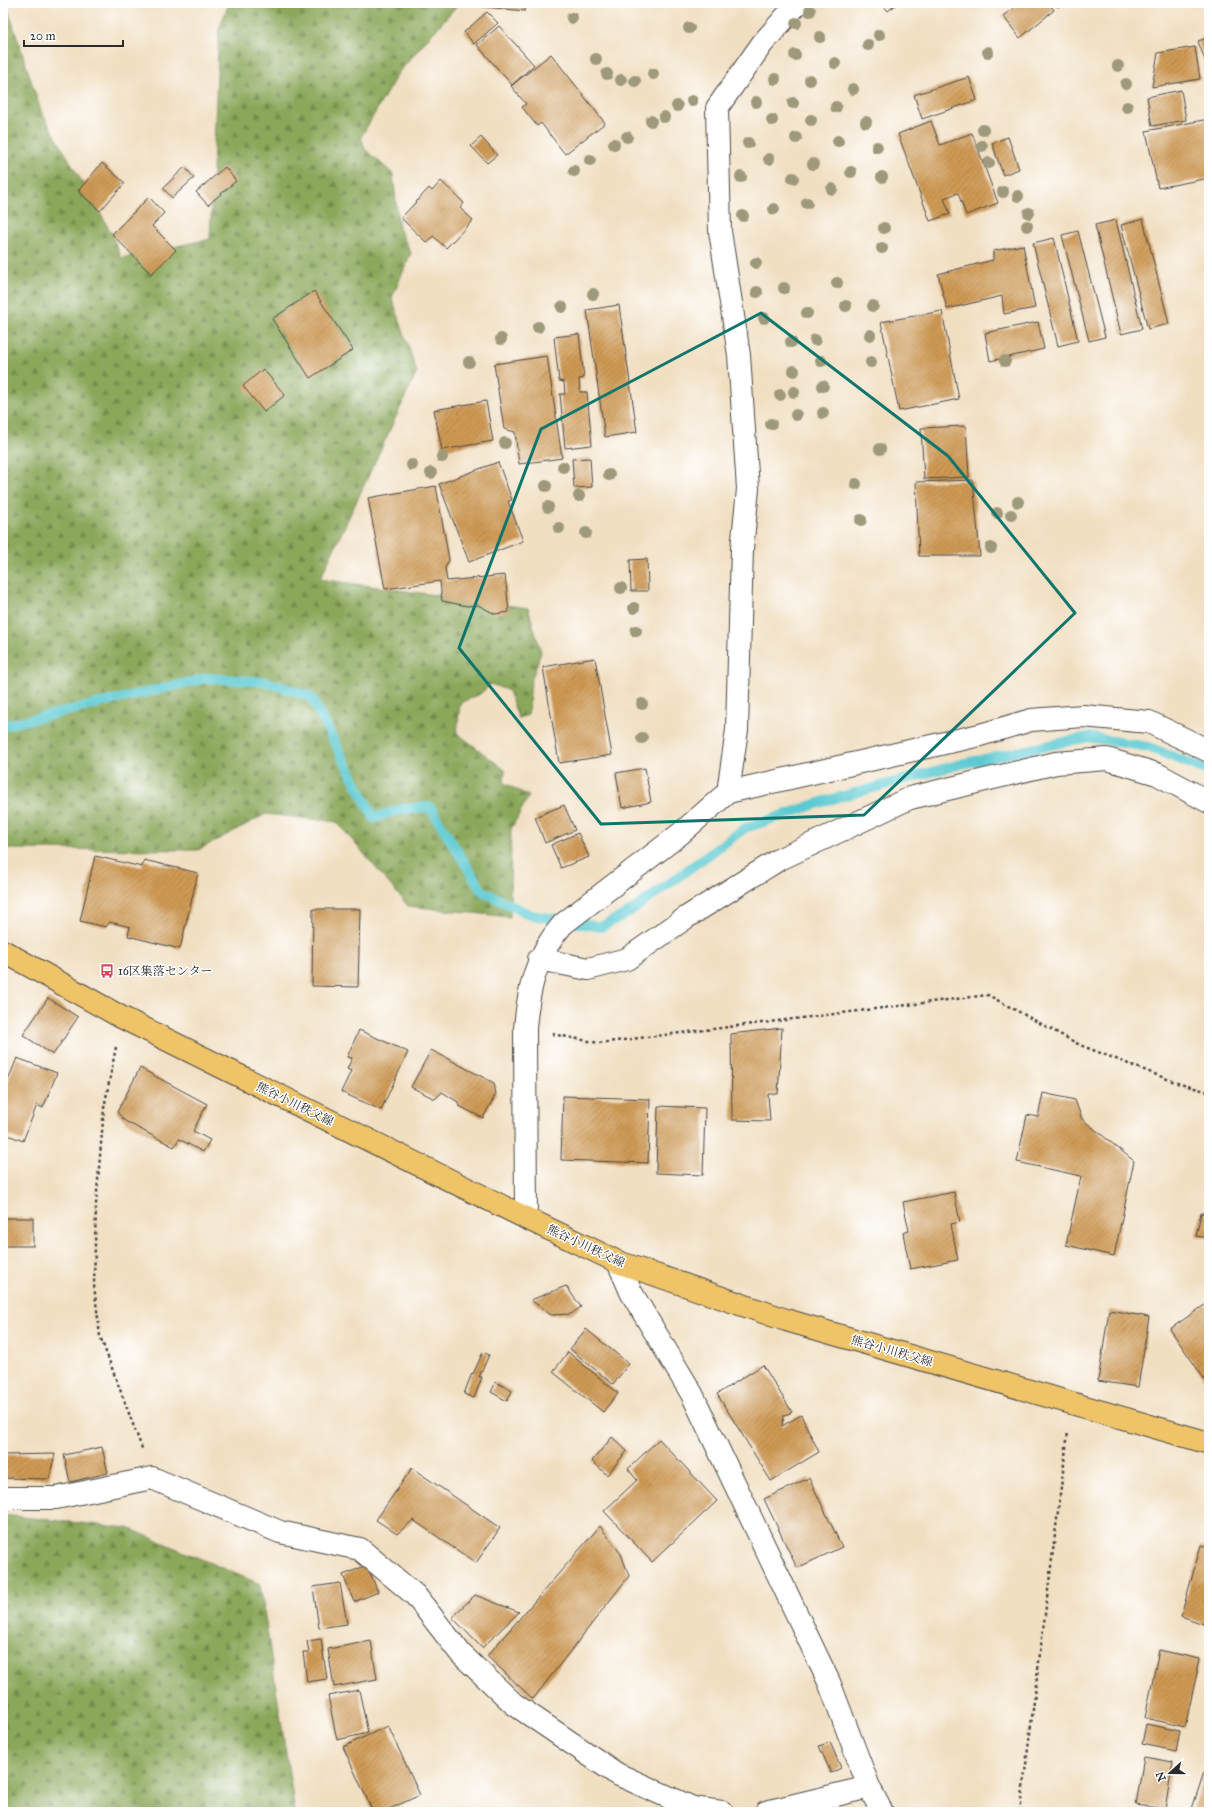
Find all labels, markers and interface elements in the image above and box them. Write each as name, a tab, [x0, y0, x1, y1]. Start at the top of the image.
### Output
scale bar	[24, 22, 123, 48]
text: 20 m	[30, 29, 56, 43]
bus stop icon: 16区集落センター	[99, 963, 115, 979]
place label: 16区集落センター	[118, 964, 212, 978]
street label: 熊谷小川秩父線	[254, 1079, 336, 1129]
street label: 熊谷小川秩父線	[545, 1222, 627, 1270]
street label: 熊谷小川秩父線	[850, 1333, 934, 1369]
north arrow	[1150, 1753, 1190, 1793]
text: N	[1153, 1769, 1169, 1783]

